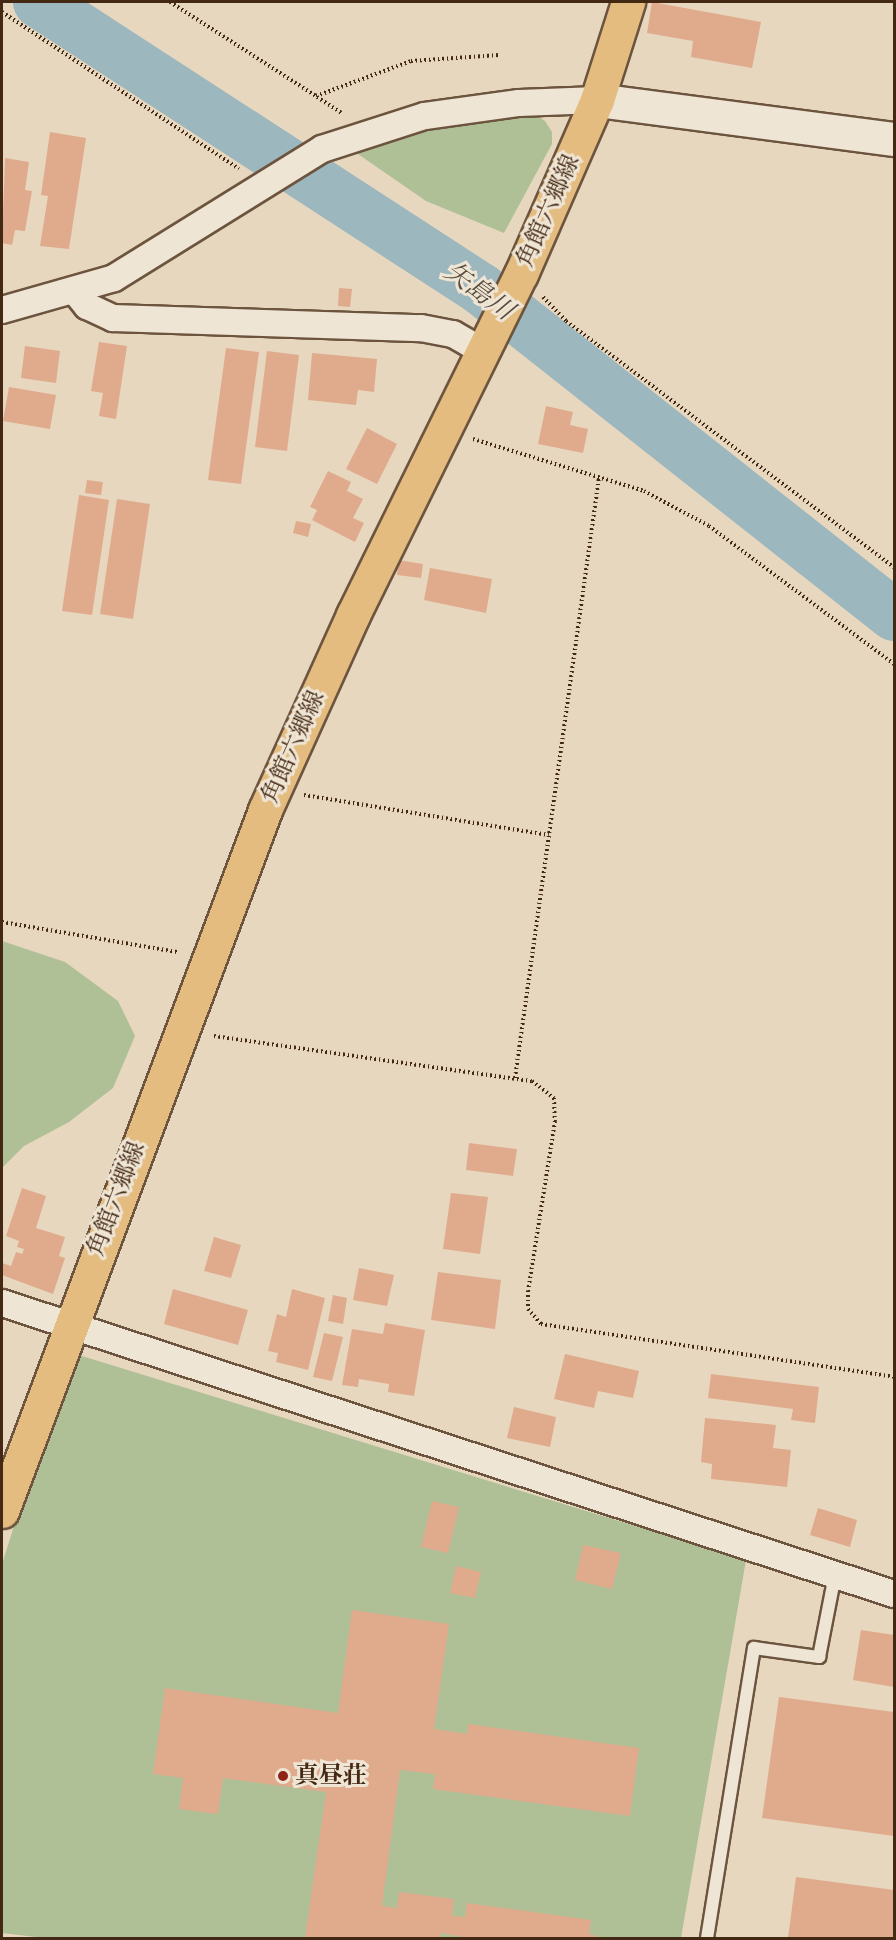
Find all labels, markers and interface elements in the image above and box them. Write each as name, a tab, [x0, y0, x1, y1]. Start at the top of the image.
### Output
street label: 角館六郷線	[510, 150, 586, 272]
water label: 矢島川	[438, 255, 520, 327]
street label: 角館六郷線	[255, 686, 331, 808]
street label: 角館六郷線	[81, 1138, 151, 1260]
place label: 真昼荘	[295, 1762, 367, 1790]
marker: 真昼荘	[276, 1769, 290, 1783]

